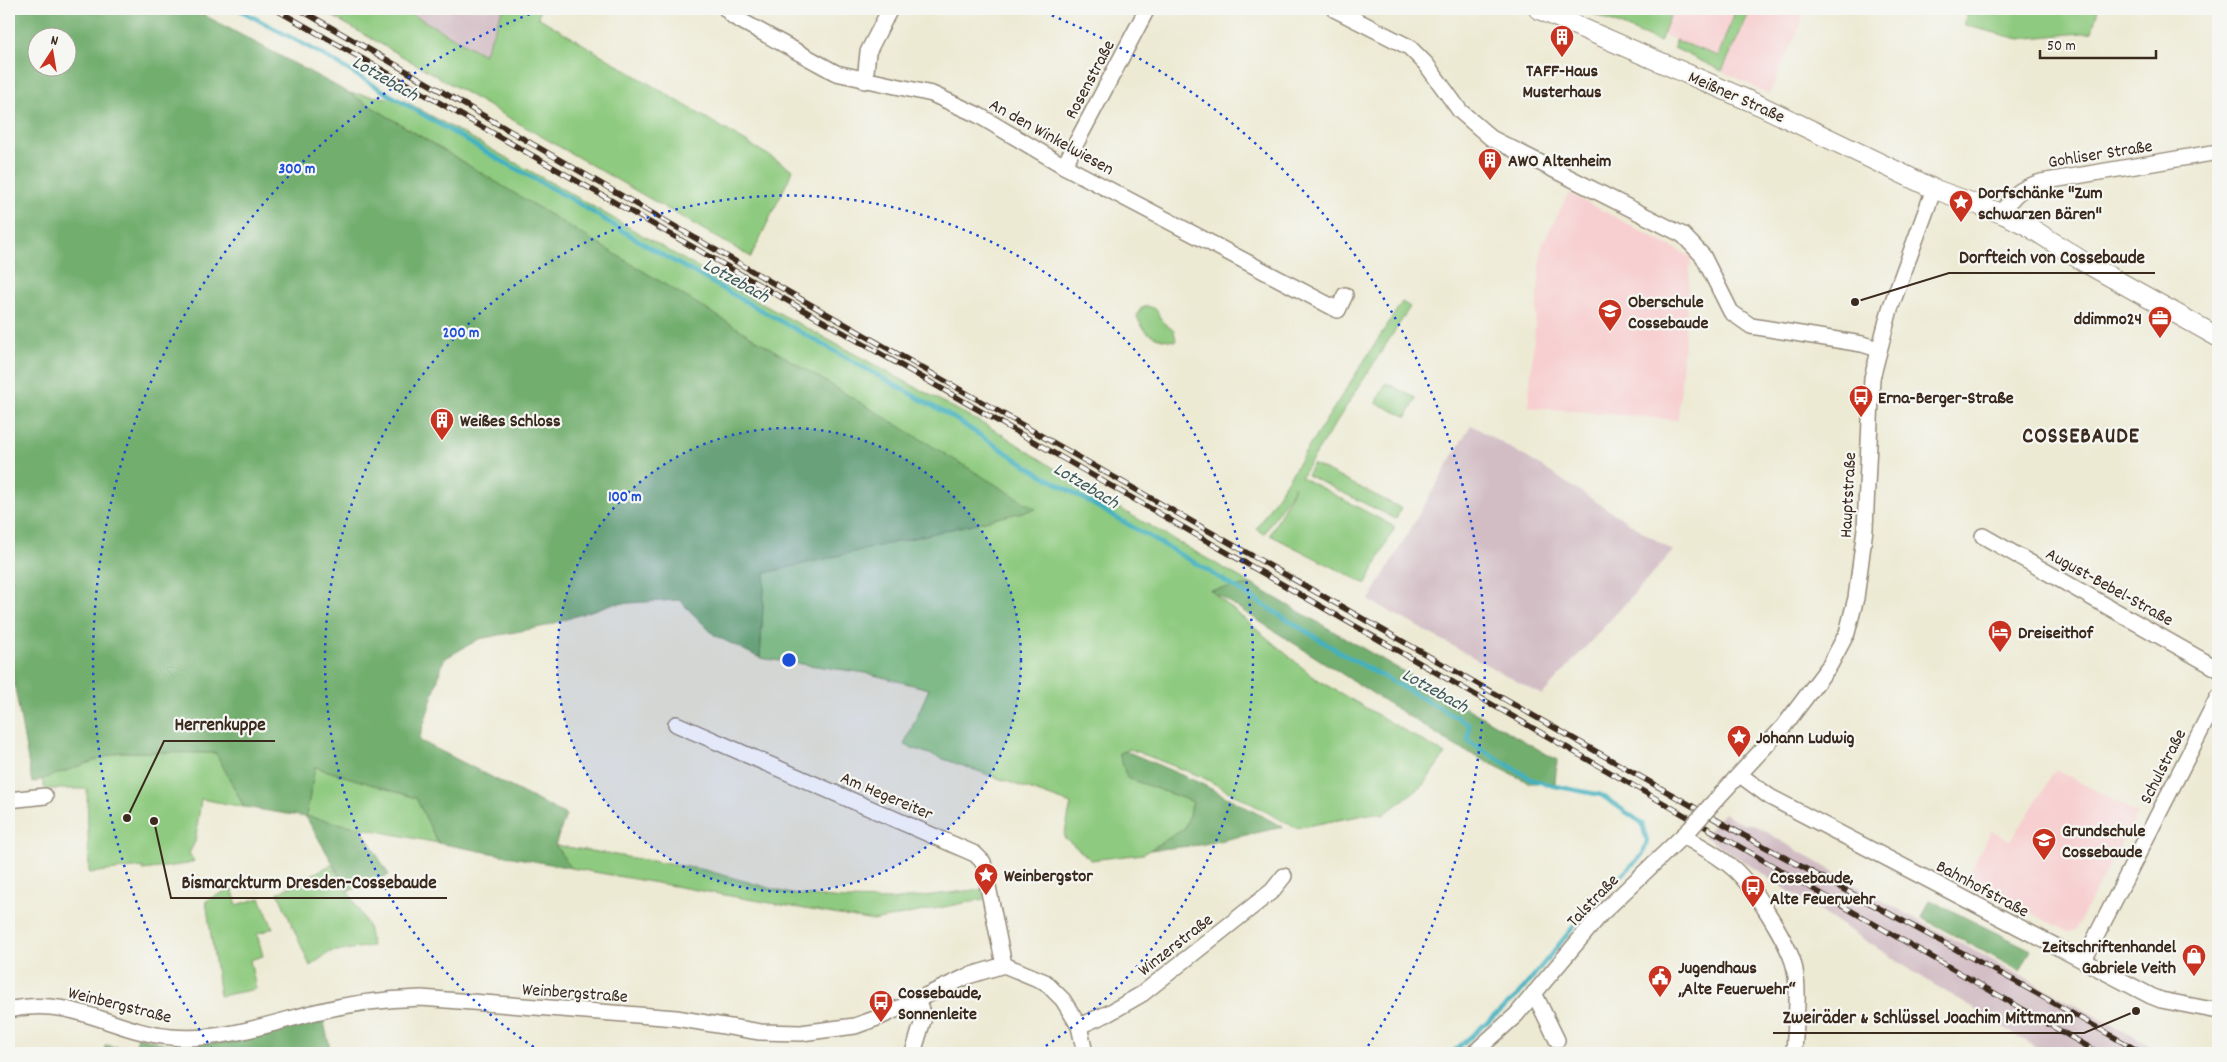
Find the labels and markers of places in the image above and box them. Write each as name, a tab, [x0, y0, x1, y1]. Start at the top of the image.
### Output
building icon: TAFF-Haus Musterhaus	[1549, 24, 1575, 58]
place label: TAFF-Haus Musterhaus	[1522, 60, 1602, 106]
building icon: AWO Altenheim	[1477, 147, 1503, 181]
place label: AWO Altenheim	[1508, 150, 1611, 175]
place label: Dorfschänke "Zum schwarzen Bären"	[1978, 182, 2103, 228]
place icon: Dorfschänke "Zum schwarzen Bären"	[1948, 189, 1974, 223]
callout: Dorfteich von Cossebaude	[1949, 239, 2155, 273]
place label: Oberschule Cossebaude	[1628, 291, 1708, 337]
school or university icon: Oberschule Cossebaude	[1597, 298, 1623, 332]
office icon: ddimmo24	[2147, 305, 2173, 339]
place label: ddimmo24	[2074, 308, 2142, 333]
bus stop icon: Erna-Berger-Straße	[1848, 384, 1874, 418]
place label: Erna-Berger-Straße	[1878, 387, 2014, 412]
building icon: Weißes Schloss	[429, 407, 455, 441]
place label: Weißes Schloss	[460, 410, 561, 435]
hotel icon: Dreiseithof	[1987, 619, 2013, 653]
place label: Dreiseithof	[2018, 622, 2095, 647]
centre of rings	[780, 651, 798, 669]
callout: Herrenkuppe	[164, 707, 275, 741]
place icon: Johann Ludwig	[1726, 724, 1752, 758]
place label: Johann Ludwig	[1756, 727, 1854, 752]
place label: Grundschule Cossebaude	[2062, 820, 2145, 866]
school or university icon: Grundschule Cossebaude	[2031, 827, 2057, 861]
place icon: Weinbergstor	[973, 862, 999, 896]
callout: Bismarckturm Dresden-Cossebaude	[171, 864, 447, 898]
place label: Weinbergstor	[1004, 865, 1093, 890]
place label: Cossebaude, Alte Feuerwehr	[1770, 867, 1876, 913]
bus stop icon: Cossebaude, Alte Feuerwehr	[1740, 874, 1766, 908]
place label: Zeitschriftenhandel Gabriele Veith	[2042, 936, 2177, 982]
shop icon: Zeitschriftenhandel Gabriele Veith	[2181, 943, 2207, 977]
place label: Jugendhaus „Alte Feuerwehr“	[1678, 957, 1796, 1003]
public building icon: Jugendhaus „Alte Feuerwehr“	[1647, 964, 1673, 998]
place label: Cossebaude, Sonnenleite	[898, 982, 982, 1028]
bus stop icon: Cossebaude, Sonnenleite	[868, 989, 894, 1023]
callout: Zweiräder & Schlüssel Joachim Mittmann	[1773, 999, 2084, 1033]

